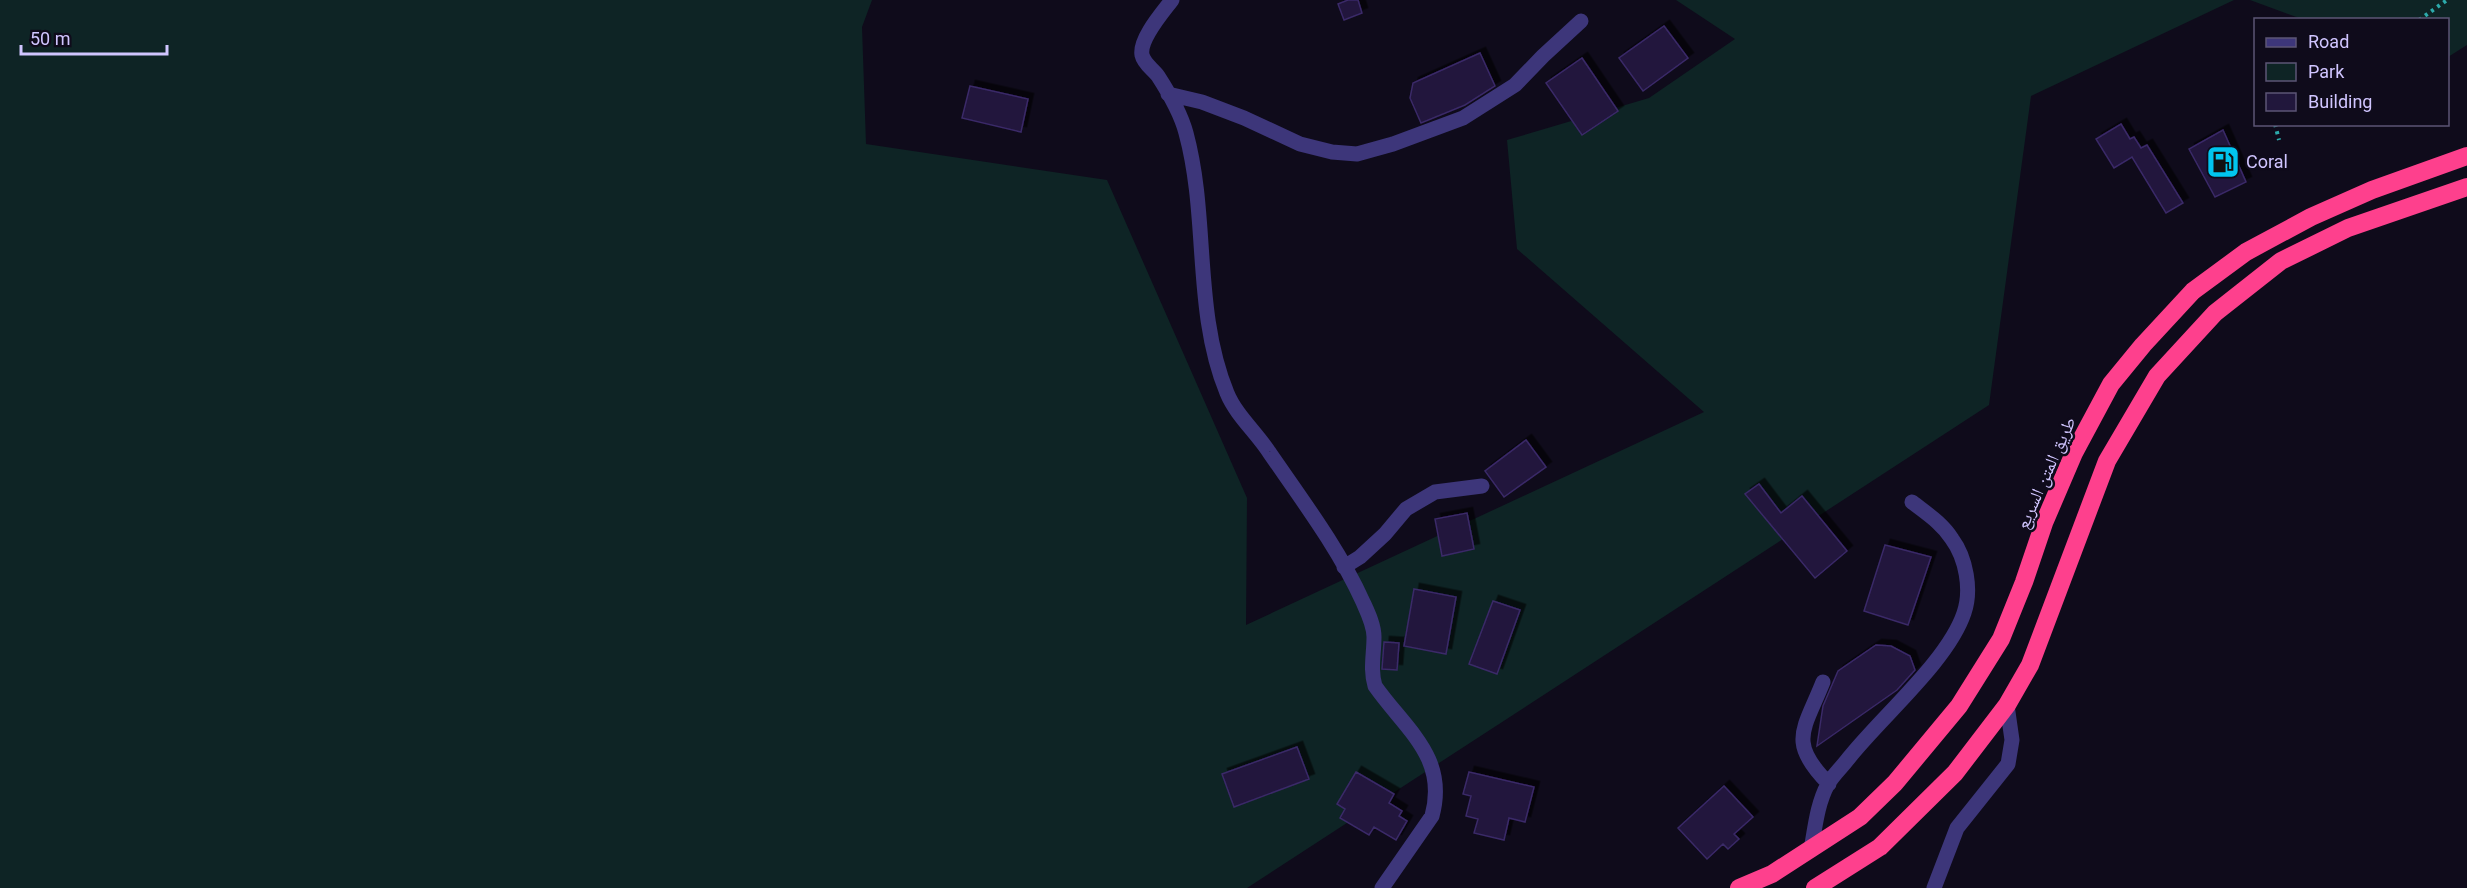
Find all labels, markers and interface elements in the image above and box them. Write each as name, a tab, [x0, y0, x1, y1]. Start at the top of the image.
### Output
scale bar	[21, 18, 166, 56]
legend	[2254, 18, 2449, 126]
text: 50 m	[30, 28, 70, 49]
text: Road	[2308, 31, 2349, 52]
text: Park	[2308, 61, 2345, 82]
text: Building	[2308, 91, 2372, 112]
fuel station icon: Coral	[2205, 144, 2241, 180]
place label: Coral	[2246, 151, 2288, 172]
street label: طريق المتن السريع	[2011, 414, 2081, 533]

